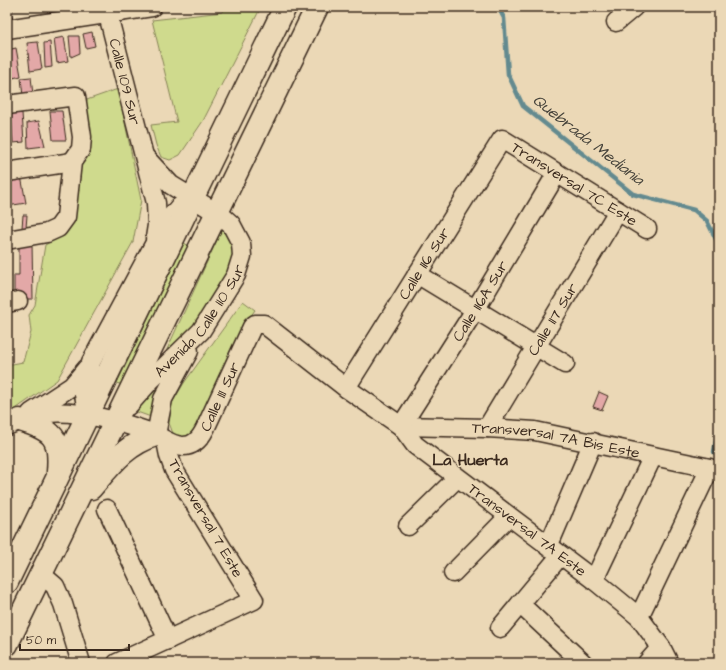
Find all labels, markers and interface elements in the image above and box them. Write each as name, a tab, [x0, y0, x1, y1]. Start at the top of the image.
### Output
street label: Calle 109 Sur	[103, 36, 146, 127]
water label: Quebrada Mediania	[528, 89, 649, 191]
street label: Transversal 7C Este	[507, 137, 641, 231]
street label: Calle 116 Sur	[394, 223, 455, 304]
street label: Calle 116A Sur	[448, 257, 513, 346]
street label: Avenida Calle 110 Sur	[150, 262, 250, 382]
street label: Calle 117 Sur	[523, 279, 583, 360]
street label: Calle 111 Sur	[195, 359, 246, 435]
street label: Transversal 7A Bis Este	[472, 418, 642, 464]
district label: La Huerta	[432, 449, 509, 471]
street label: Transversal 7 Este	[163, 455, 248, 581]
street label: Transversal 7A Este	[463, 479, 591, 582]
scale bar	[20, 626, 129, 652]
text: 50 m	[26, 632, 57, 649]

